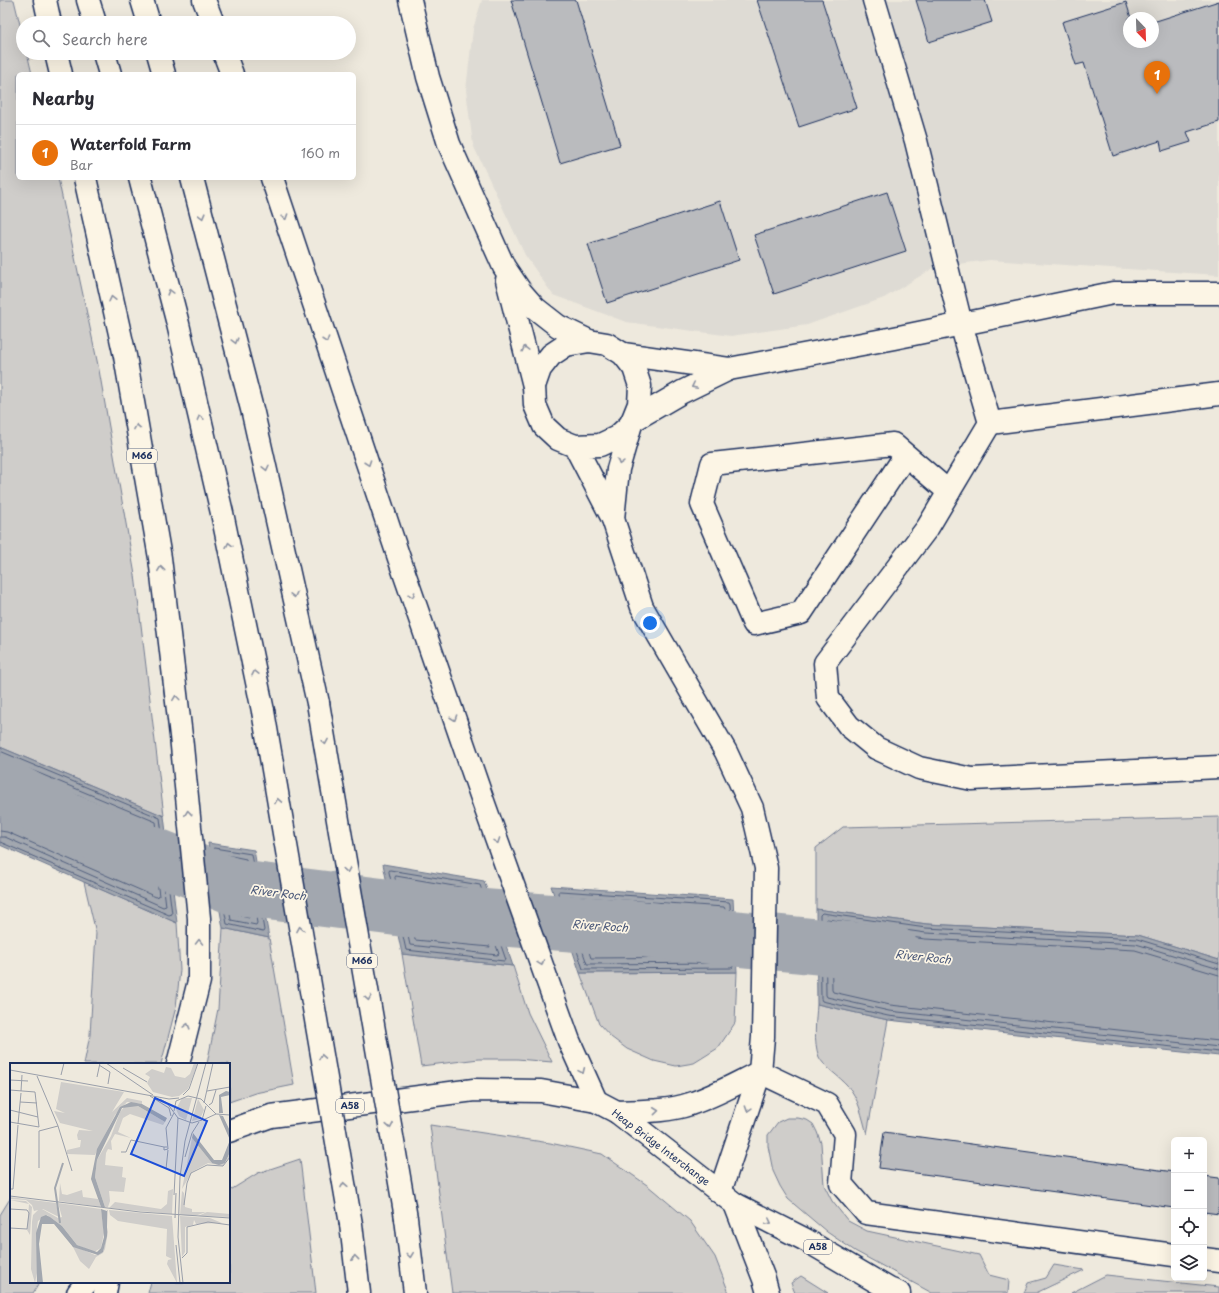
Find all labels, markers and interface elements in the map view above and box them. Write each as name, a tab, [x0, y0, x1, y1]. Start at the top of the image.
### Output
north arrow	[1123, 12, 1159, 48]
search box	[16, 16, 356, 60]
icon: search	[30, 27, 52, 49]
text: Search here	[62, 27, 148, 50]
pin: 1	[1144, 61, 1170, 94]
text: Nearby	[32, 85, 94, 111]
text: Waterfold Farm	[70, 132, 191, 155]
text: 1	[42, 143, 48, 162]
text: 160 m	[301, 143, 340, 162]
text: Bar	[70, 155, 93, 174]
one-way arrow	[197, 212, 205, 219]
one-way arrow	[280, 213, 288, 220]
one-way arrow	[166, 289, 175, 296]
one-way arrow	[109, 296, 117, 302]
one-way arrow	[321, 336, 330, 343]
one-way arrow	[230, 338, 238, 345]
one-way arrow	[521, 345, 529, 352]
one-way arrow	[691, 381, 698, 389]
one-way arrow	[197, 415, 205, 422]
one-way arrow	[133, 424, 142, 430]
road number: M66	[127, 449, 157, 463]
one-way arrow	[616, 458, 625, 465]
one-way arrow	[363, 460, 371, 467]
one-way arrow	[261, 464, 269, 471]
one-way arrow	[225, 542, 234, 548]
one-way arrow	[157, 566, 166, 572]
one-way arrow	[289, 591, 298, 598]
one-way arrow	[407, 591, 416, 598]
your location	[640, 613, 660, 633]
one-way arrow	[251, 669, 259, 676]
one-way arrow	[172, 695, 181, 701]
one-way arrow	[449, 714, 458, 721]
one-way arrow	[320, 738, 329, 745]
one-way arrow	[274, 798, 283, 804]
one-way arrow	[184, 809, 193, 816]
one-way arrow	[493, 837, 501, 844]
one-way arrow	[342, 867, 350, 873]
water label: River Roch	[249, 881, 308, 905]
water label: River Roch	[572, 915, 630, 936]
one-way arrow	[296, 926, 305, 932]
one-way arrow	[195, 939, 203, 945]
water label: River Roch	[894, 945, 953, 968]
road number: M66	[347, 954, 377, 968]
one-way arrow	[536, 960, 545, 967]
one-way arrow	[363, 995, 372, 1001]
one-way arrow	[183, 1023, 191, 1029]
one-way arrow	[318, 1054, 327, 1060]
inset map	[10, 1063, 230, 1283]
one-way arrow	[577, 1067, 585, 1074]
road number: A58	[336, 1099, 364, 1113]
street label: Heap Bridge Interchange	[609, 1105, 714, 1189]
one-way arrow	[744, 1105, 753, 1112]
one-way arrow	[653, 1106, 659, 1115]
one-way arrow	[385, 1123, 394, 1129]
map controls	[1171, 1137, 1207, 1281]
button: +	[1171, 1137, 1207, 1173]
button: −	[1171, 1173, 1207, 1209]
one-way arrow	[340, 1182, 349, 1188]
button: locate	[1171, 1209, 1207, 1245]
one-way arrow	[765, 1217, 773, 1224]
road number: A58	[804, 1240, 832, 1254]
button: layers	[1171, 1245, 1207, 1281]
one-way arrow	[405, 1252, 414, 1259]
one-way arrow	[351, 1255, 360, 1261]

